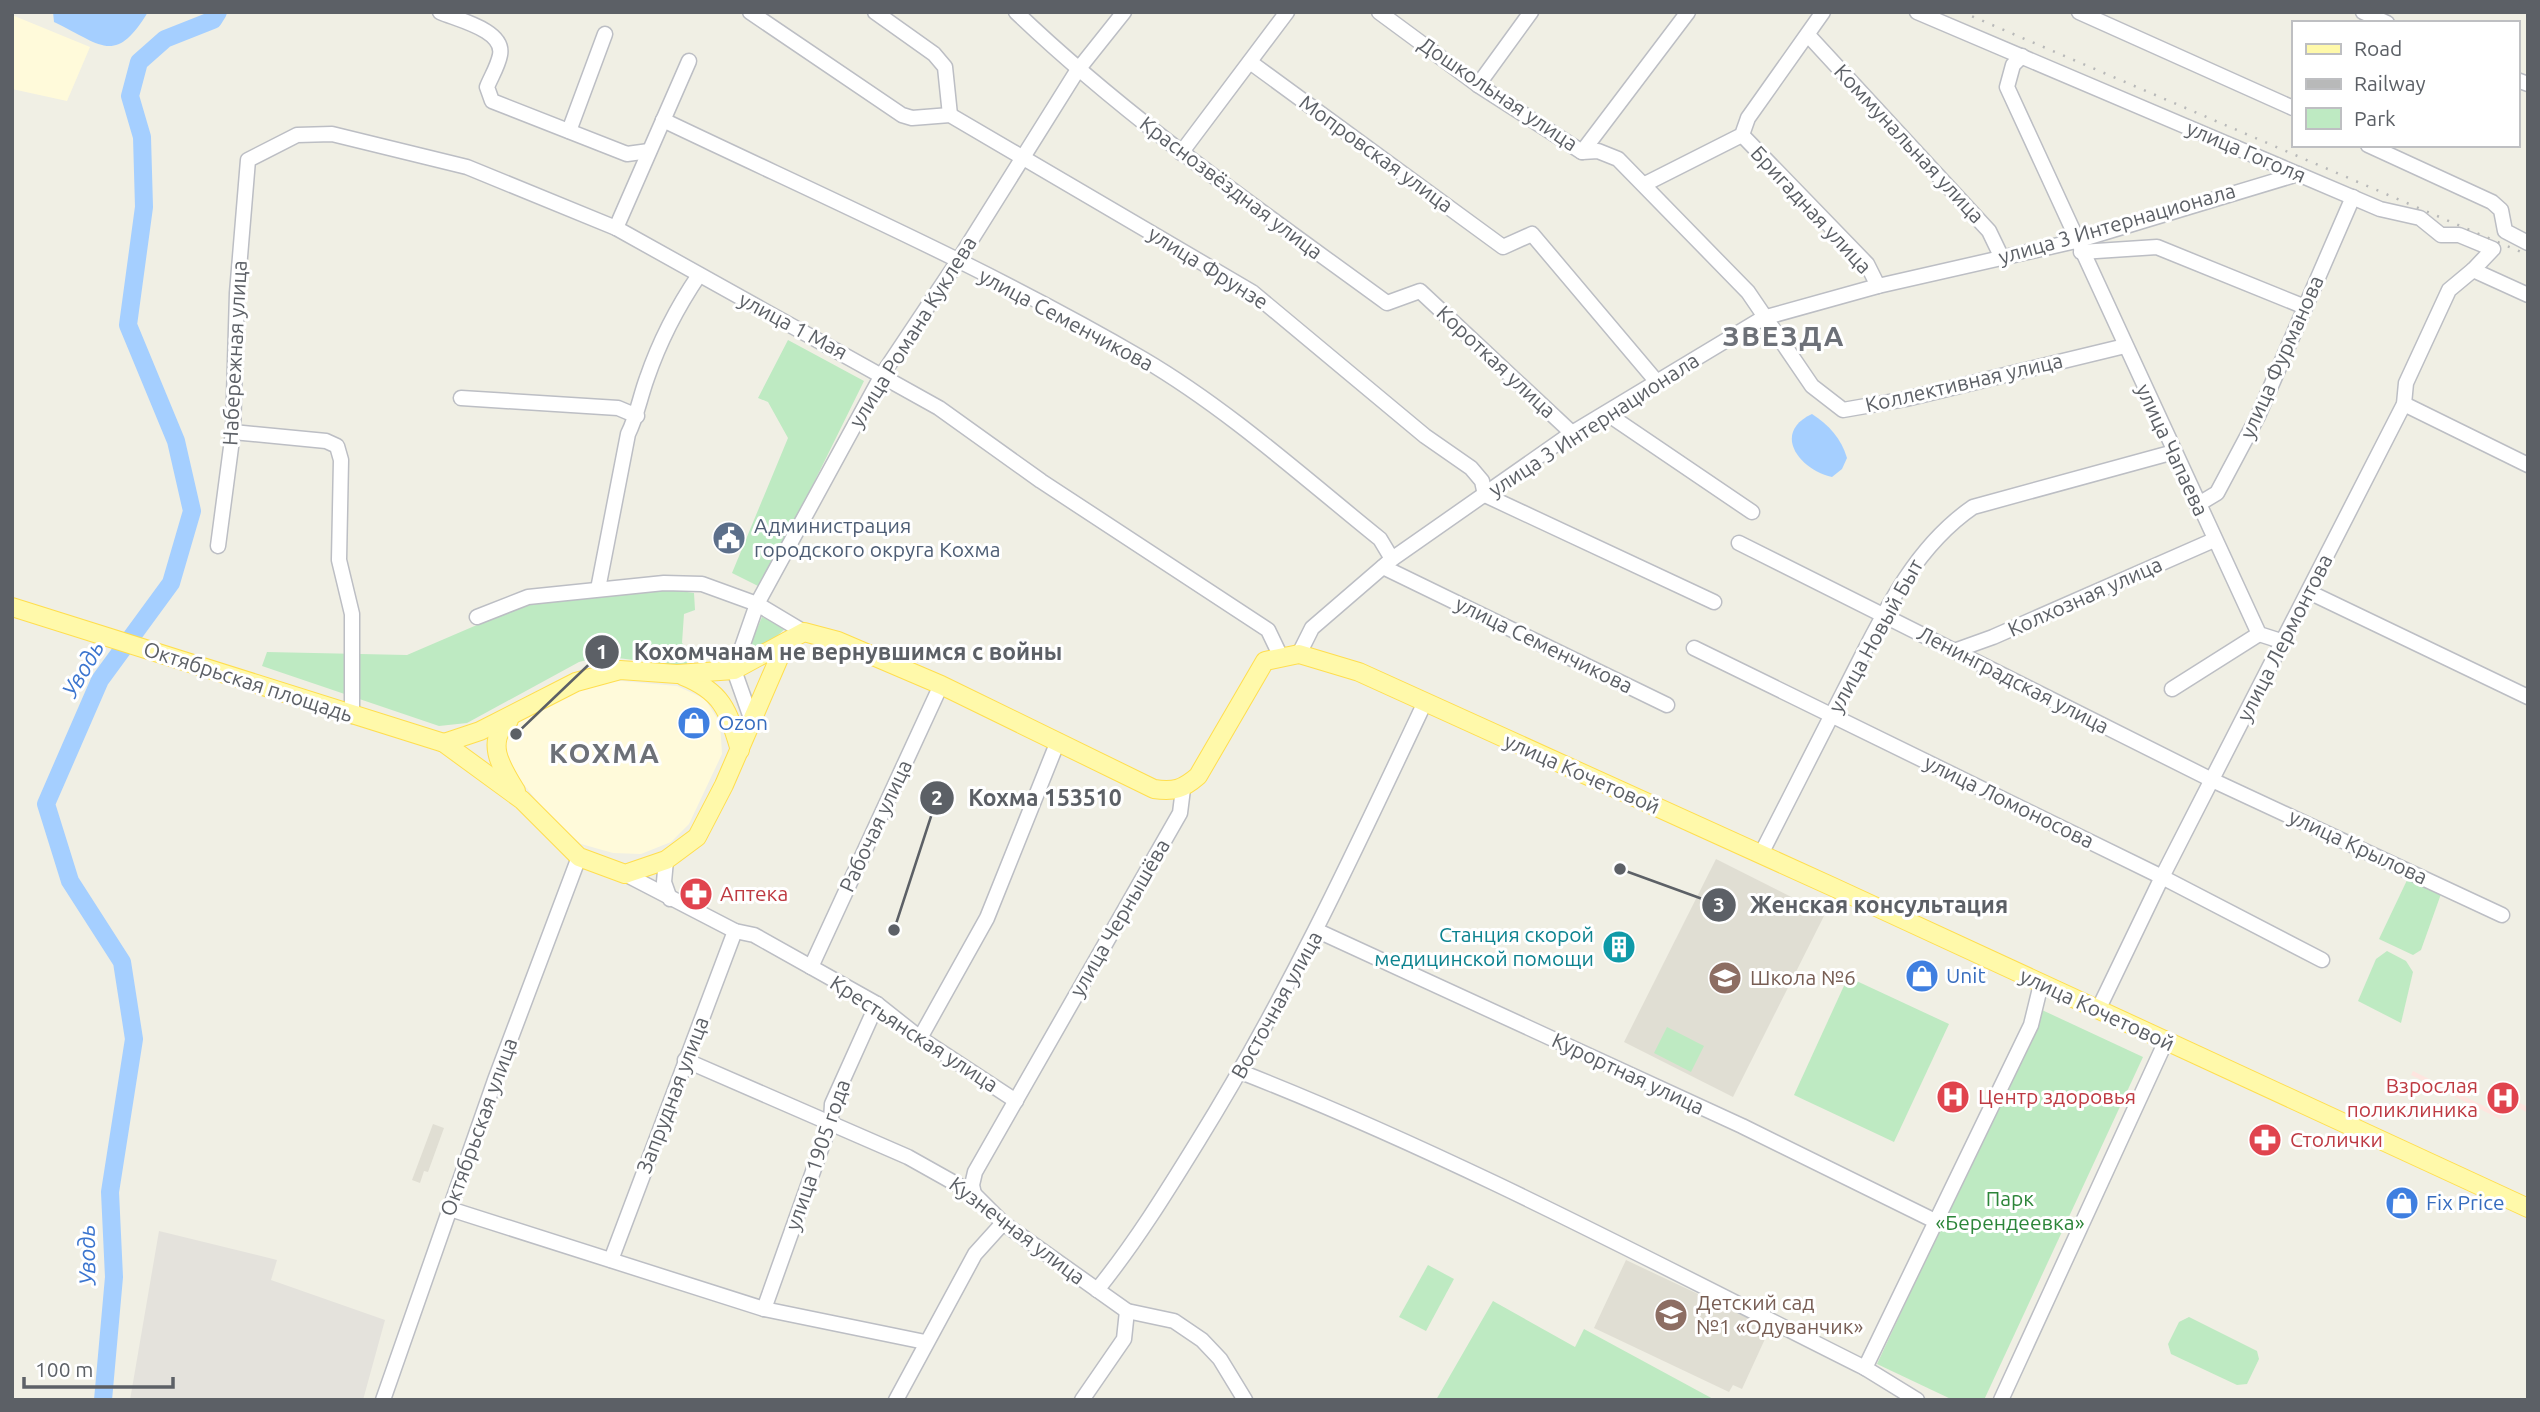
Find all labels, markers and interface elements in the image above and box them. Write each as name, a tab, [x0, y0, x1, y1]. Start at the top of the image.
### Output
legend	[2292, 21, 2519, 147]
street label: Дошкольная улица	[1415, 31, 1583, 155]
text: Road	[2354, 36, 2402, 60]
street label: Коммунальная улица	[1830, 59, 1990, 228]
text: Railway	[2354, 71, 2426, 95]
street label: Мопровская улица	[1295, 89, 1458, 217]
text: Park	[2354, 106, 2396, 130]
street label: Краснозвёздная улица	[1136, 111, 1328, 264]
street label: улица Гоголя	[2183, 115, 2310, 187]
street label: Бригадная улица	[1746, 140, 1877, 278]
street label: улица 3 Интернационала	[1995, 178, 2238, 268]
street label: улица Фрунзе	[1144, 221, 1273, 314]
street label: улица Романа Куклева	[844, 232, 981, 431]
street label: Набережная улица	[217, 260, 251, 446]
street label: улица Семенчикова	[975, 263, 1158, 375]
street label: улица Фурманова	[2234, 271, 2328, 442]
street label: улица 1 Мая	[735, 287, 852, 364]
street label: Короткая улица	[1432, 300, 1561, 423]
district label: ЗВЕЗДА	[1722, 320, 1846, 351]
street label: улица 3 Интернационала	[1484, 347, 1703, 501]
street label: Коллективная улица	[1863, 348, 2065, 416]
street label: улица Чапаева	[2132, 380, 2214, 519]
place label: Администрация городского округа Кохма	[754, 513, 1000, 561]
public building icon: Администрация городского округа Кохма	[710, 519, 748, 557]
street label: улица Лермонтова	[2232, 550, 2337, 725]
street label: Колхозная улица	[2004, 551, 2165, 641]
street label: улица Новый Быт	[1823, 554, 1928, 716]
street label: улица Семенчикова	[1452, 591, 1637, 697]
street label: Ленинградская улица	[1914, 620, 2113, 738]
callout: Кохомчанам не вернувшимся с войны	[585, 630, 1076, 674]
water label: Уводь	[56, 636, 109, 702]
street label: Октябрьская площадь	[141, 636, 356, 726]
text: 1	[596, 639, 608, 663]
text: Кохомчанам не вернувшимся с войны	[634, 639, 1062, 664]
shop icon: Ozon	[675, 704, 713, 742]
place label: Ozon	[718, 710, 768, 734]
street label: улица Кочетовой	[1501, 728, 1664, 818]
district label: КОХМА	[549, 737, 661, 768]
street label: улица Ломоносова	[1921, 750, 2098, 853]
street label: Рабочая улица	[834, 756, 916, 896]
callout: Кохма 153510	[920, 776, 1136, 820]
text: 2	[931, 785, 943, 809]
text: Кохма 153510	[968, 785, 1122, 810]
street label: улица Крылова	[2285, 804, 2431, 889]
street label: улица Чернышёва	[1064, 834, 1174, 1001]
pharmacy icon: Аптека	[677, 875, 715, 913]
place label: Аптека	[720, 881, 788, 905]
callout: Женская консультация	[1701, 883, 2022, 927]
text: 3	[1713, 892, 1725, 916]
text: Женская консультация	[1750, 892, 2008, 917]
place label: Станция скорой медицинской помощи	[1374, 922, 1594, 970]
street label: Восточная улица	[1226, 927, 1327, 1082]
building icon: Станция скорой медицинской помощи	[1600, 928, 1638, 966]
shop icon: Unit	[1903, 957, 1941, 995]
school or university icon: Школа №6	[1706, 959, 1744, 997]
place label: Unit	[1946, 963, 1986, 987]
street label: улица Кочетовой	[2016, 963, 2178, 1055]
place label: Школа №6	[1750, 965, 1856, 989]
street label: Крестьянская улица	[826, 970, 1003, 1096]
street label: Запрудная улица	[631, 1013, 713, 1176]
street label: Курортная улица	[1549, 1027, 1708, 1119]
street label: Октябрьская улица	[435, 1034, 522, 1219]
place label: Взрослая поликлиника	[2347, 1073, 2478, 1121]
street label: улица 1905 года	[780, 1076, 854, 1233]
hospital icon: Центр здоровья	[1934, 1078, 1972, 1116]
hospital icon: Взрослая поликлиника	[2484, 1079, 2522, 1117]
place label: Центр здоровья	[1978, 1084, 2136, 1108]
pharmacy icon: Столички	[2246, 1121, 2284, 1159]
place label: Столички	[2290, 1127, 2383, 1151]
street label: Кузнечная улица	[945, 1171, 1090, 1289]
shop icon: Fix Price	[2383, 1184, 2421, 1222]
park label: Парк «Берендеевка»	[1935, 1186, 2085, 1234]
place label: Fix Price	[2426, 1190, 2504, 1214]
water label: Уводь	[73, 1224, 100, 1287]
place label: Детский сад №1 «Одуванчик»	[1696, 1290, 1863, 1338]
school or university icon: Детский сад №1 «Одуванчик»	[1652, 1296, 1690, 1334]
scale bar	[24, 1346, 173, 1390]
text: 100 m	[35, 1357, 93, 1381]

